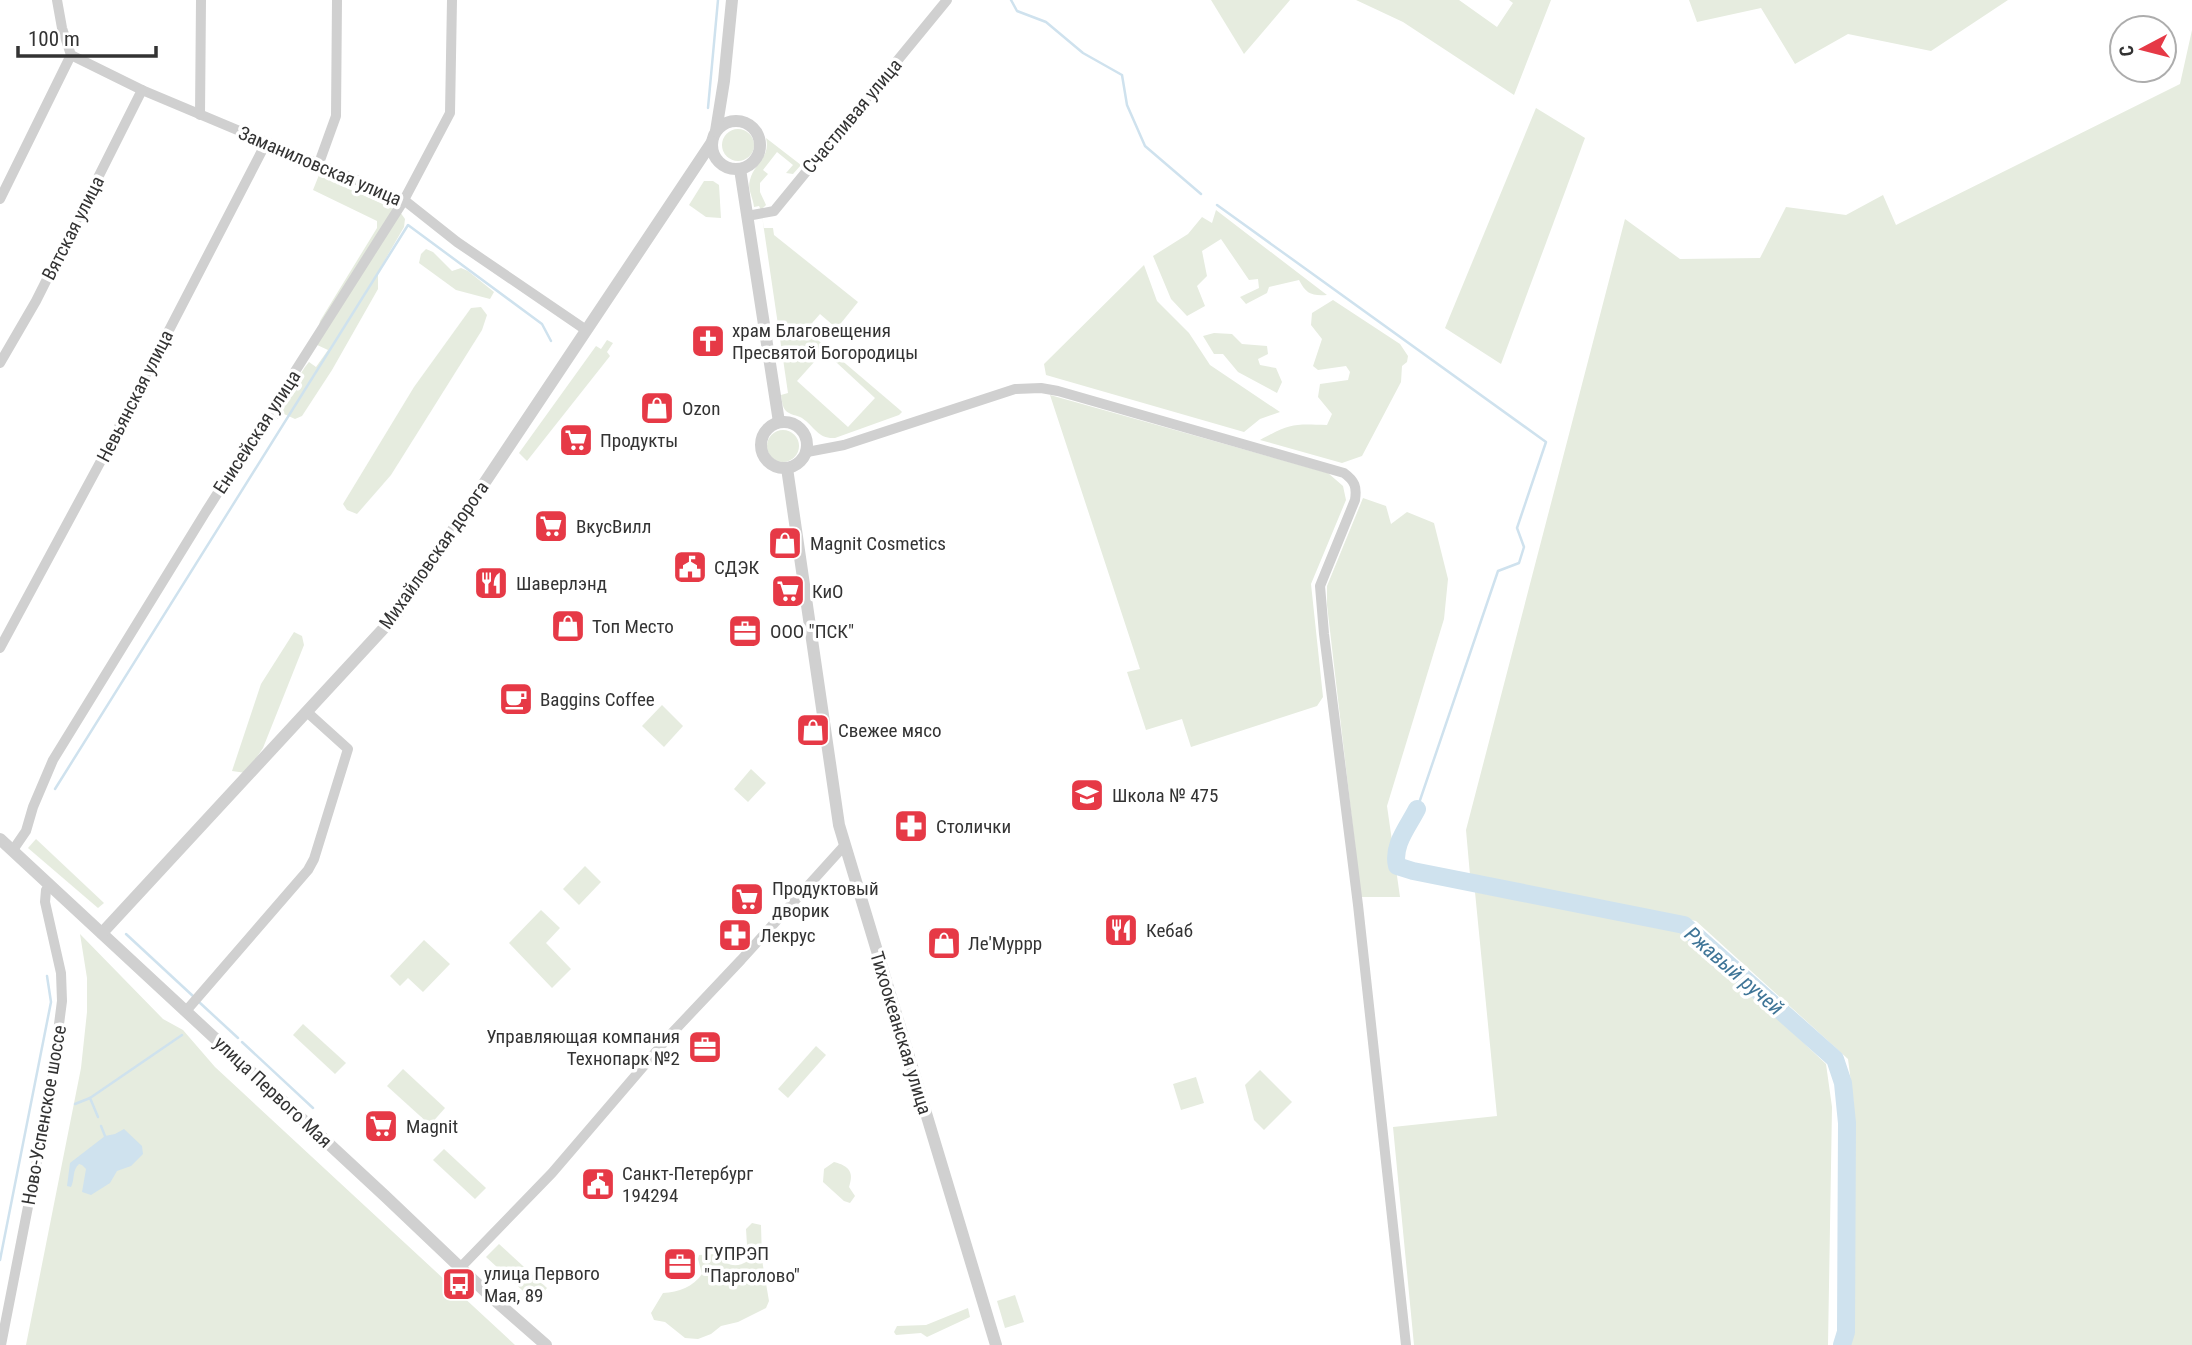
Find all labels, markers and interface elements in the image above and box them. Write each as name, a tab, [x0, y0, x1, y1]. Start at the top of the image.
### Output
scale bar	[18, 14, 156, 58]
north arrow	[2108, 14, 2178, 84]
text: 100 m	[28, 27, 80, 51]
text: С	[2115, 44, 2139, 58]
street label: Счастливая улица	[797, 54, 907, 178]
street label: Заманиловская улица	[235, 121, 405, 211]
street label: Вятская улица	[37, 172, 109, 284]
place label: храм Благовещения Пресвятой Богородицы	[732, 319, 918, 364]
church icon: храм Благовещения Пресвятой Богородицы	[689, 322, 727, 360]
street label: Невьянская улица	[92, 326, 178, 466]
street label: Енисейская улица	[209, 366, 305, 498]
shop icon: Ozon	[638, 389, 676, 427]
place label: Ozon	[682, 397, 720, 420]
supermarket icon: Продукты	[557, 421, 595, 459]
place label: Продукты	[600, 429, 678, 452]
street label: Михайловская дорога	[374, 477, 494, 633]
supermarket icon: ВкусВилл	[532, 507, 570, 545]
place label: ВкусВилл	[576, 515, 652, 538]
shop icon: Magnit Cosmetics	[766, 524, 804, 562]
place label: Magnit Cosmetics	[810, 532, 946, 555]
public building icon: СДЭК	[671, 548, 709, 586]
place label: СДЭК	[714, 556, 760, 579]
restaurant icon: Шаверлэнд	[472, 564, 510, 602]
place label: Шаверлэнд	[516, 572, 607, 595]
supermarket icon: КиО	[769, 572, 807, 610]
place label: КиО	[812, 580, 844, 603]
shop icon: Топ Место	[549, 607, 587, 645]
office icon: ООО "ПСК"	[726, 612, 764, 650]
place label: Топ Место	[592, 615, 674, 638]
place label: ООО "ПСК"	[770, 620, 854, 643]
cafe icon: Baggins Coffee	[497, 680, 535, 718]
place label: Baggins Coffee	[540, 688, 655, 711]
shop icon: Свежее мясо	[794, 711, 832, 749]
place label: Свежее мясо	[838, 719, 942, 742]
school or university icon: Школа № 475	[1068, 776, 1106, 814]
place label: Школа № 475	[1112, 784, 1218, 807]
pharmacy icon: Столички	[892, 807, 930, 845]
place label: Столички	[936, 815, 1011, 838]
place label: Продуктовый дворик	[772, 877, 879, 922]
supermarket icon: Продуктовый дворик	[728, 880, 766, 918]
restaurant icon: Кебаб	[1102, 911, 1140, 949]
pharmacy icon: Лекрус	[716, 916, 754, 954]
place label: Кебаб	[1146, 919, 1193, 942]
water label: Ржавый ручей	[1680, 922, 1788, 1020]
place label: Лекрус	[760, 924, 816, 947]
shop icon: Ле'Муррр	[925, 924, 963, 962]
place label: Ле'Муррр	[968, 932, 1042, 955]
street label: Тихоокеанская улица	[865, 949, 937, 1117]
street label: Ново-Успенское шоссе	[17, 1023, 71, 1207]
place label: Управляющая компания Технопарк №2	[486, 1025, 680, 1070]
office icon: Управляющая компания Технопарк №2	[686, 1028, 724, 1066]
street label: улица Первого Мая	[209, 1031, 337, 1153]
supermarket icon: Magnit	[362, 1107, 400, 1145]
place label: Magnit	[406, 1115, 458, 1138]
place label: Санкт-Петербург 194294	[622, 1162, 753, 1207]
public building icon: Санкт-Петербург 194294	[579, 1165, 617, 1203]
place label: ГУПРЭП "Парголово"	[704, 1242, 800, 1287]
office icon: ГУПРЭП "Парголово"	[661, 1245, 699, 1283]
place label: улица Первого Мая, 89	[484, 1262, 600, 1307]
bus stop icon: улица Первого Мая, 89	[440, 1265, 478, 1303]

